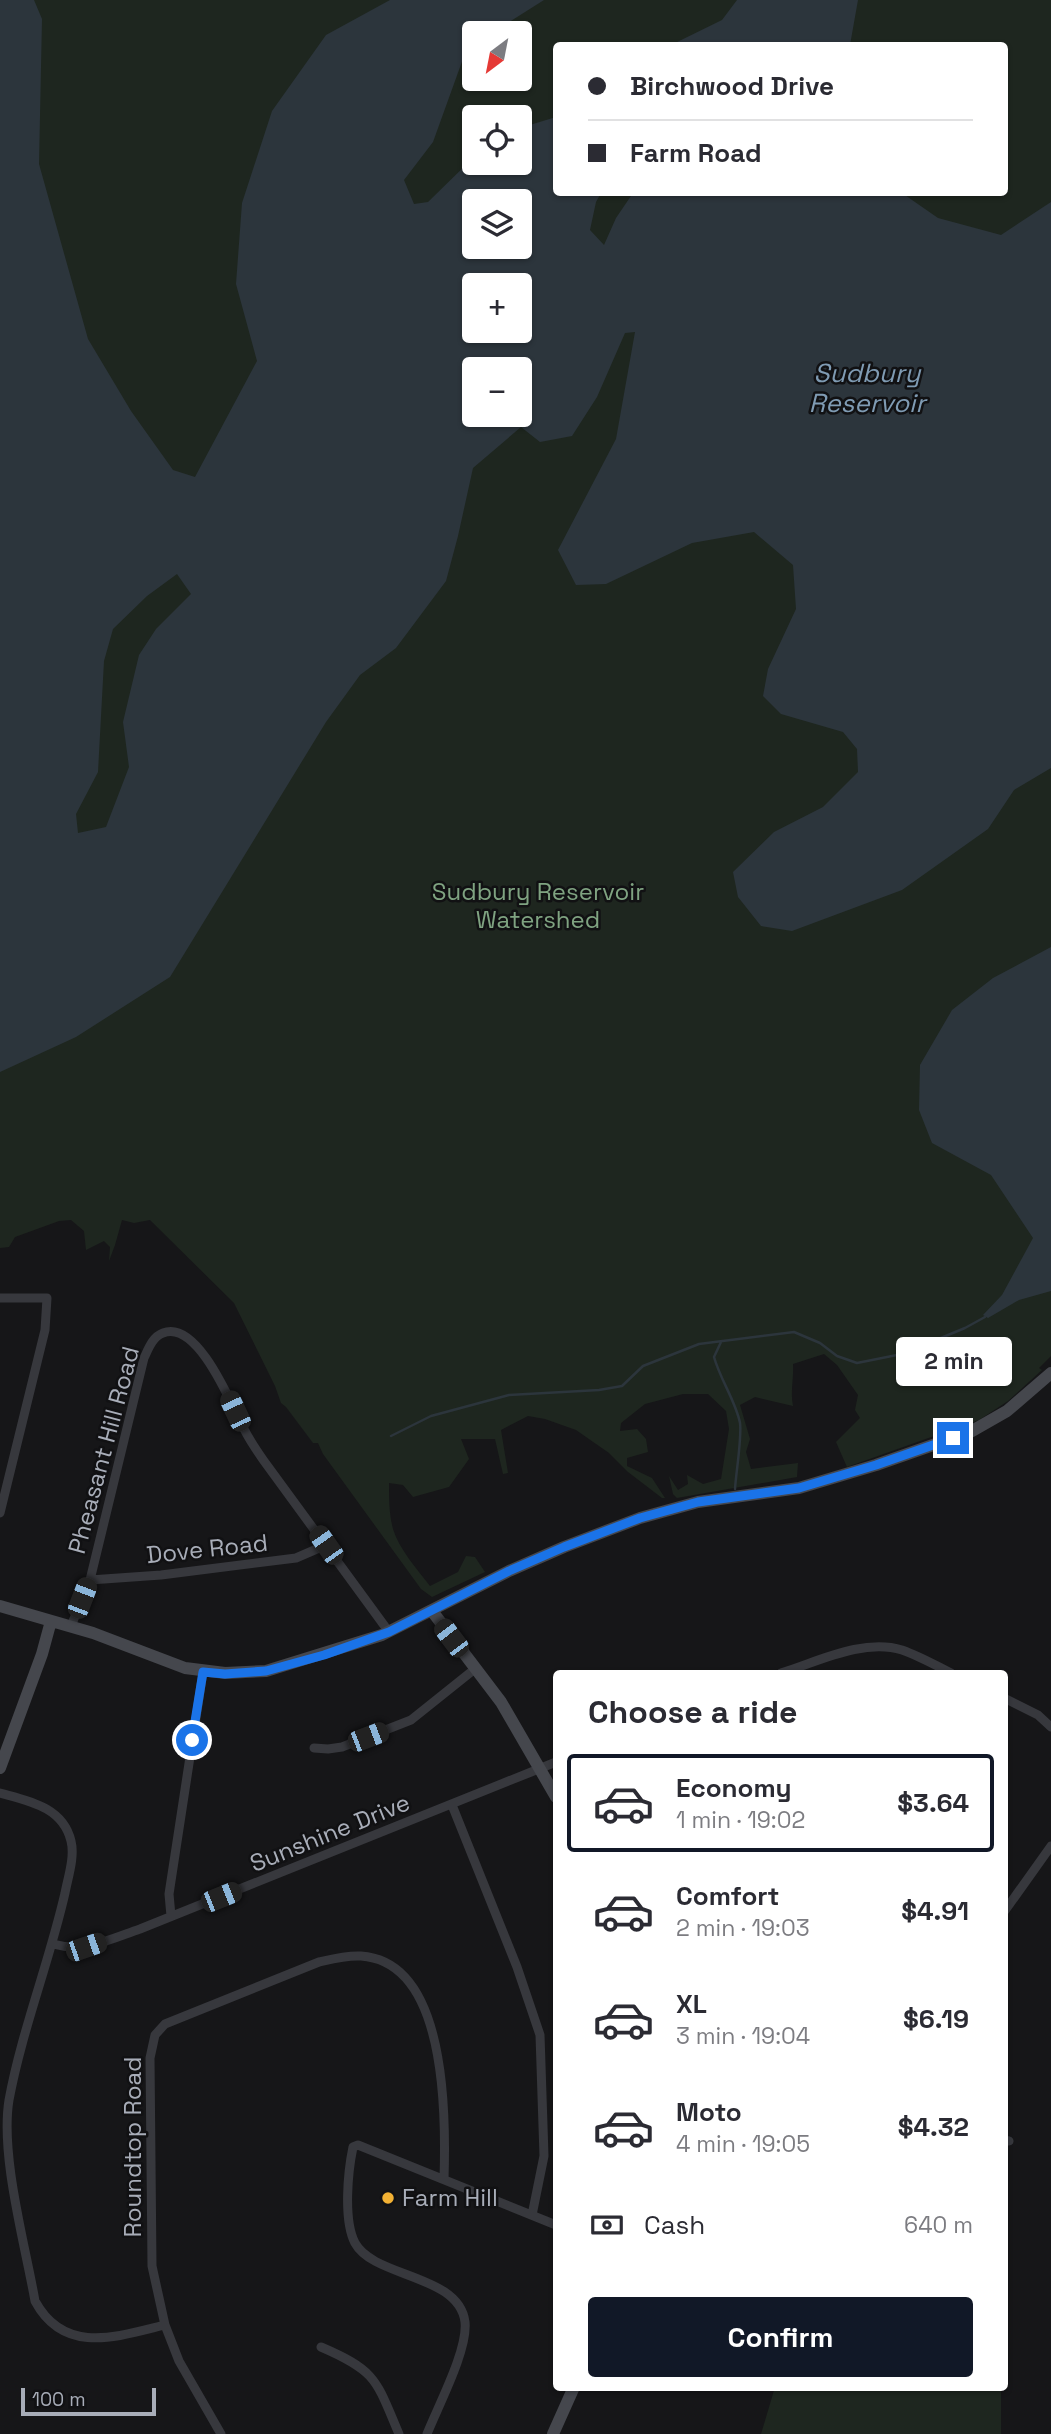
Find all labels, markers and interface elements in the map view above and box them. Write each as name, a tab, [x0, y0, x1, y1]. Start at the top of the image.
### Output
north arrow	[462, 21, 532, 91]
map controls	[462, 21, 532, 427]
text: Birchwood Drive	[630, 69, 834, 103]
button: locate	[462, 105, 532, 175]
text: Farm Road	[630, 136, 762, 170]
button: layers	[462, 189, 532, 259]
button: +	[462, 273, 532, 343]
water label: Sudbury Reservoir	[809, 356, 928, 420]
button: −	[462, 357, 532, 427]
park label: Sudbury Reservoir Watershed	[432, 876, 644, 935]
callout: 2 min	[895, 1336, 1011, 1386]
street label: Pheasant Hill Road	[61, 1343, 146, 1557]
text: 2 min	[924, 1346, 984, 1376]
car	[217, 1388, 254, 1434]
route end	[937, 1422, 969, 1454]
car	[306, 1522, 347, 1568]
street label: Dove Road	[145, 1527, 269, 1570]
car	[65, 1575, 100, 1621]
car	[430, 1615, 473, 1661]
text: Choose a ride	[588, 1692, 798, 1732]
car	[345, 1720, 392, 1754]
route start	[176, 1724, 208, 1756]
text: Economy	[676, 1771, 792, 1805]
icon: car	[592, 1772, 655, 1835]
street label: Sunshine Drive	[245, 1786, 414, 1879]
text: $3.64	[897, 1786, 969, 1820]
text: 1 min · 19:02	[676, 1805, 805, 1835]
car	[198, 1879, 245, 1915]
text: Comfort	[676, 1879, 779, 1913]
icon: car	[592, 1880, 655, 1943]
text: $4.91	[901, 1894, 969, 1928]
text: 2 min · 19:03	[676, 1913, 810, 1943]
car	[63, 1930, 110, 1964]
text: XL	[676, 1987, 707, 2021]
icon: car	[592, 1988, 655, 2051]
text: $6.19	[903, 2002, 969, 2036]
text: 3 min · 19:04	[676, 2021, 810, 2051]
street label: Roundtop Road	[117, 2057, 148, 2237]
text: Moto	[676, 2095, 742, 2129]
icon: car	[592, 2096, 655, 2159]
text: $4.32	[898, 2110, 969, 2144]
text: 4 min · 19:05	[676, 2129, 810, 2159]
place label: Farm Hill	[402, 2182, 498, 2213]
marker: Farm Hill	[380, 2190, 396, 2206]
icon: cash	[588, 2206, 626, 2244]
text: Cash	[644, 2208, 705, 2242]
text: 640 m	[904, 2210, 973, 2240]
button: Confirm	[588, 2297, 973, 2377]
scale bar	[21, 2385, 156, 2417]
text: 100 m	[32, 2387, 86, 2412]

